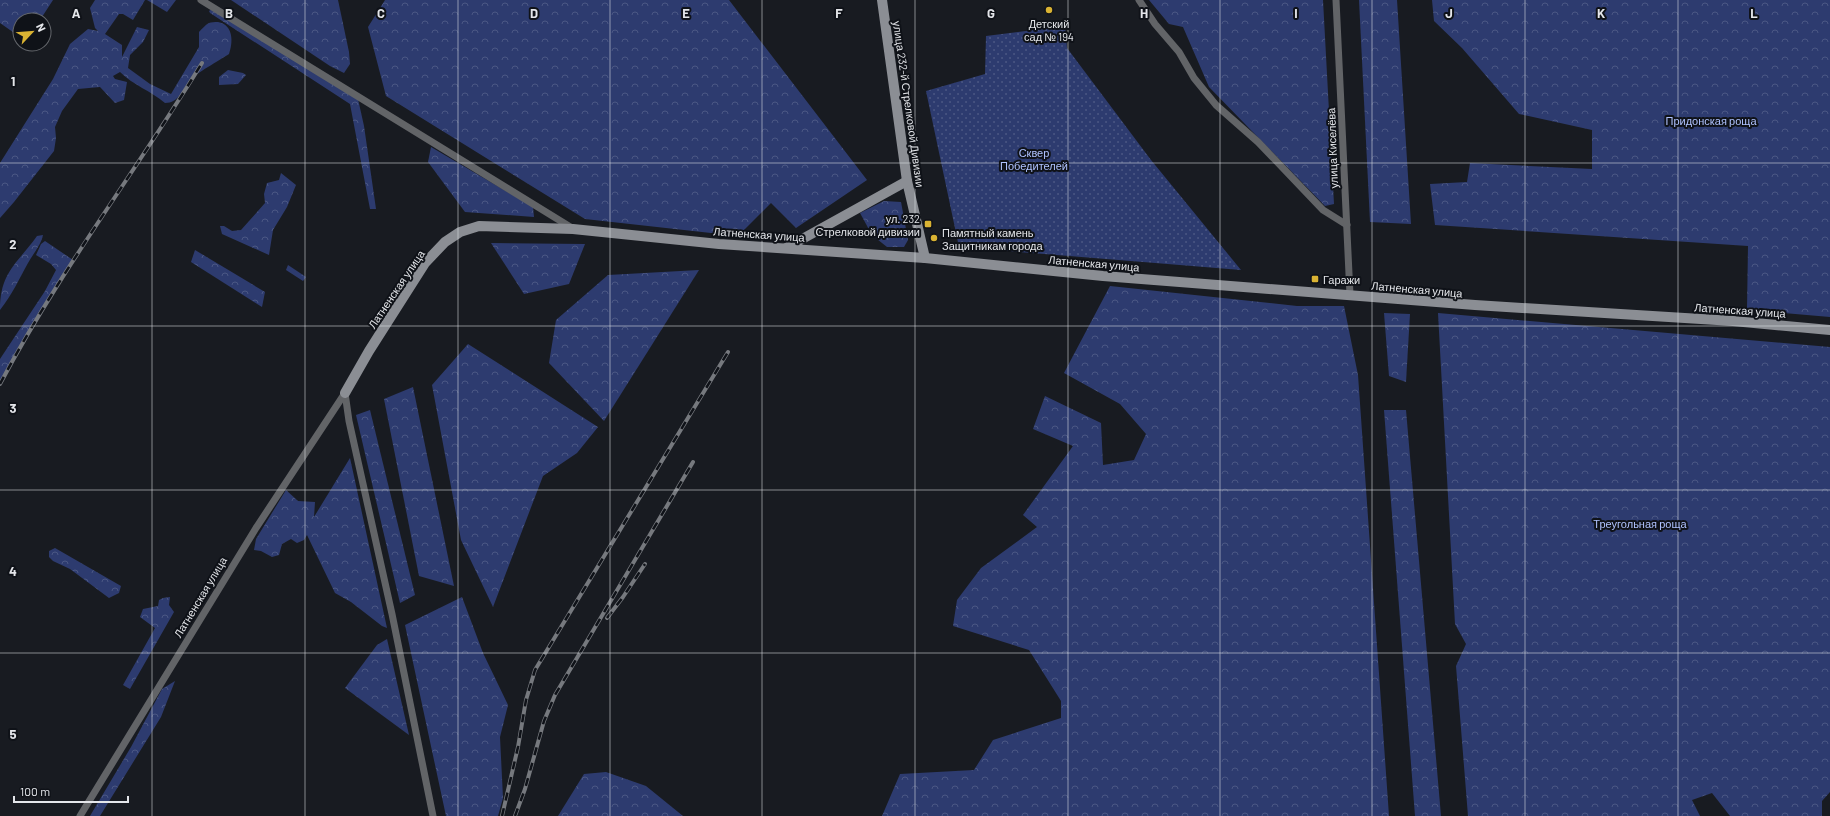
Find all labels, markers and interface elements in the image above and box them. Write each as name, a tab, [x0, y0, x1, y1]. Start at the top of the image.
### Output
text: A	[72, 5, 81, 21]
text: B	[225, 5, 233, 21]
text: C	[377, 5, 385, 21]
text: D	[530, 5, 538, 21]
text: E	[682, 5, 690, 21]
text: F	[835, 5, 843, 21]
text: G	[987, 5, 995, 21]
marker: Детский сад № 194	[1044, 5, 1054, 15]
text: H	[1140, 5, 1148, 21]
text: I	[1294, 5, 1298, 21]
text: J	[1445, 5, 1453, 21]
text: K	[1597, 5, 1605, 21]
text: L	[1750, 5, 1758, 21]
north arrow	[12, 12, 52, 52]
place label: Детский сад № 194	[1024, 17, 1074, 43]
street label: улица 232-й Стрелковой Дивизии	[891, 20, 927, 188]
text: N	[34, 21, 49, 34]
text: 1	[11, 73, 15, 89]
street label: улица Киселёва	[1324, 107, 1340, 189]
park label: Придонская роща	[1665, 114, 1757, 127]
park label: Сквер Победителей	[1000, 146, 1068, 172]
place label: ул. 232 Стрелковой дивизии	[816, 212, 920, 238]
marker: ул. 232 Стрелковой дивизии	[923, 219, 933, 229]
street label: Латненская улица	[713, 224, 806, 244]
place label: Памятный камень Защитникам города	[942, 226, 1043, 252]
marker: Памятный камень Защитникам города	[929, 233, 939, 243]
text: 2	[9, 236, 17, 252]
street label: Латненская улица	[365, 247, 427, 331]
street label: Латненская улица	[1048, 253, 1141, 274]
place label: Гаражи	[1323, 273, 1360, 286]
marker: Гаражи	[1310, 274, 1320, 284]
street label: Латненская улица	[1371, 279, 1464, 300]
street label: Латненская улица	[1694, 300, 1787, 320]
text: 3	[9, 400, 17, 416]
park label: Треугольная роща	[1593, 517, 1688, 530]
street label: Латненская улица	[171, 554, 230, 640]
text: 4	[9, 563, 17, 579]
text: 5	[9, 726, 17, 742]
scale bar	[14, 778, 128, 804]
text: 100 m	[20, 784, 50, 798]

